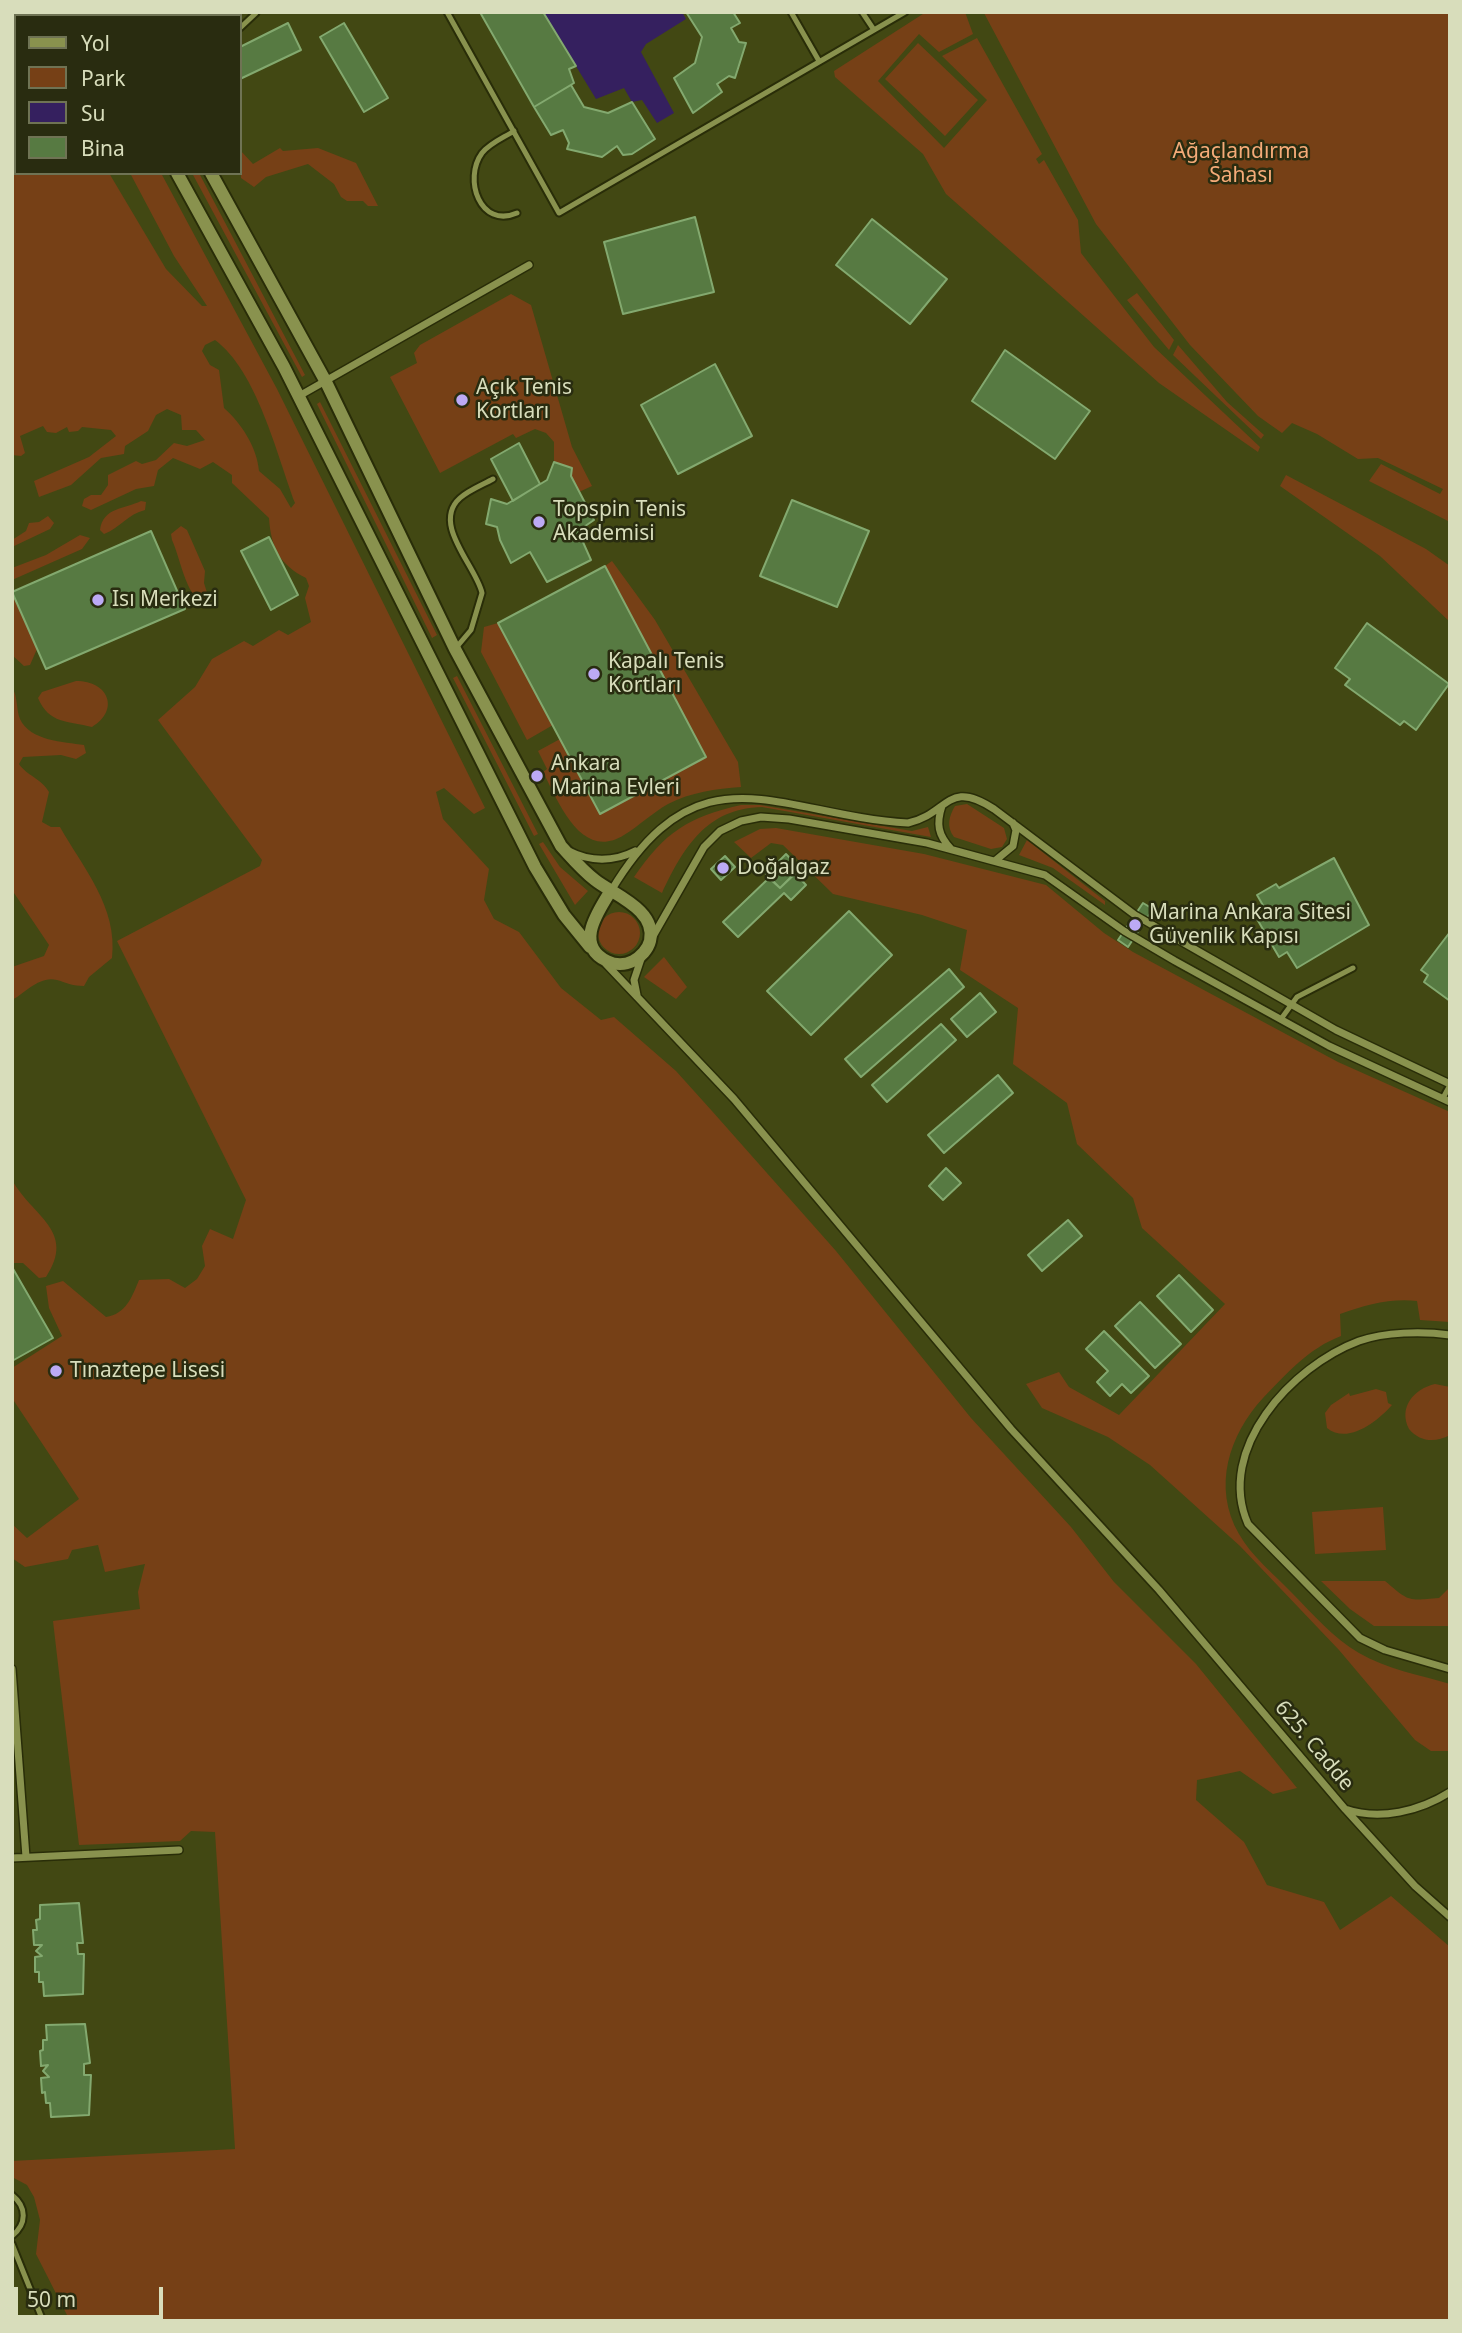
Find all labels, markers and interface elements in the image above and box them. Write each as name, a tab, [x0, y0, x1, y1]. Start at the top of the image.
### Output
legend	[14, 14, 242, 175]
text: Yol	[81, 29, 110, 57]
text: Park	[81, 64, 125, 92]
text: Su	[81, 99, 106, 127]
text: Bina	[81, 134, 125, 162]
park label: Ağaçlandırma Sahası	[1173, 139, 1309, 189]
place label: Açık Tenis Kortları	[476, 375, 572, 425]
marker: Açık Tenis Kortları	[454, 392, 470, 408]
place label: Topspin Tenis Akademisi	[553, 497, 686, 547]
marker: Topspin Tenis Akademisi	[531, 514, 547, 530]
place label: Isı Merkezi	[112, 587, 218, 613]
marker: Isı Merkezi	[90, 592, 106, 608]
place label: Kapalı Tenis Kortları	[608, 649, 724, 699]
marker: Kapalı Tenis Kortları	[586, 666, 602, 682]
place label: Ankara Marina Evleri	[551, 751, 680, 801]
marker: Ankara Marina Evleri	[529, 768, 545, 784]
place label: Doğalgaz	[737, 855, 830, 881]
marker: Doğalgaz	[715, 860, 731, 876]
place label: Marina Ankara Sitesi Güvenlik Kapısı	[1149, 900, 1351, 950]
marker: Marina Ankara Sitesi Güvenlik Kapısı	[1127, 917, 1143, 933]
place label: Tınaztepe Lisesi	[70, 1358, 225, 1384]
marker: Tınaztepe Lisesi	[48, 1363, 64, 1379]
street label: 625. Cadde	[1269, 1696, 1359, 1796]
scale bar	[18, 2274, 166, 2318]
text: 50 m	[27, 2285, 76, 2313]

